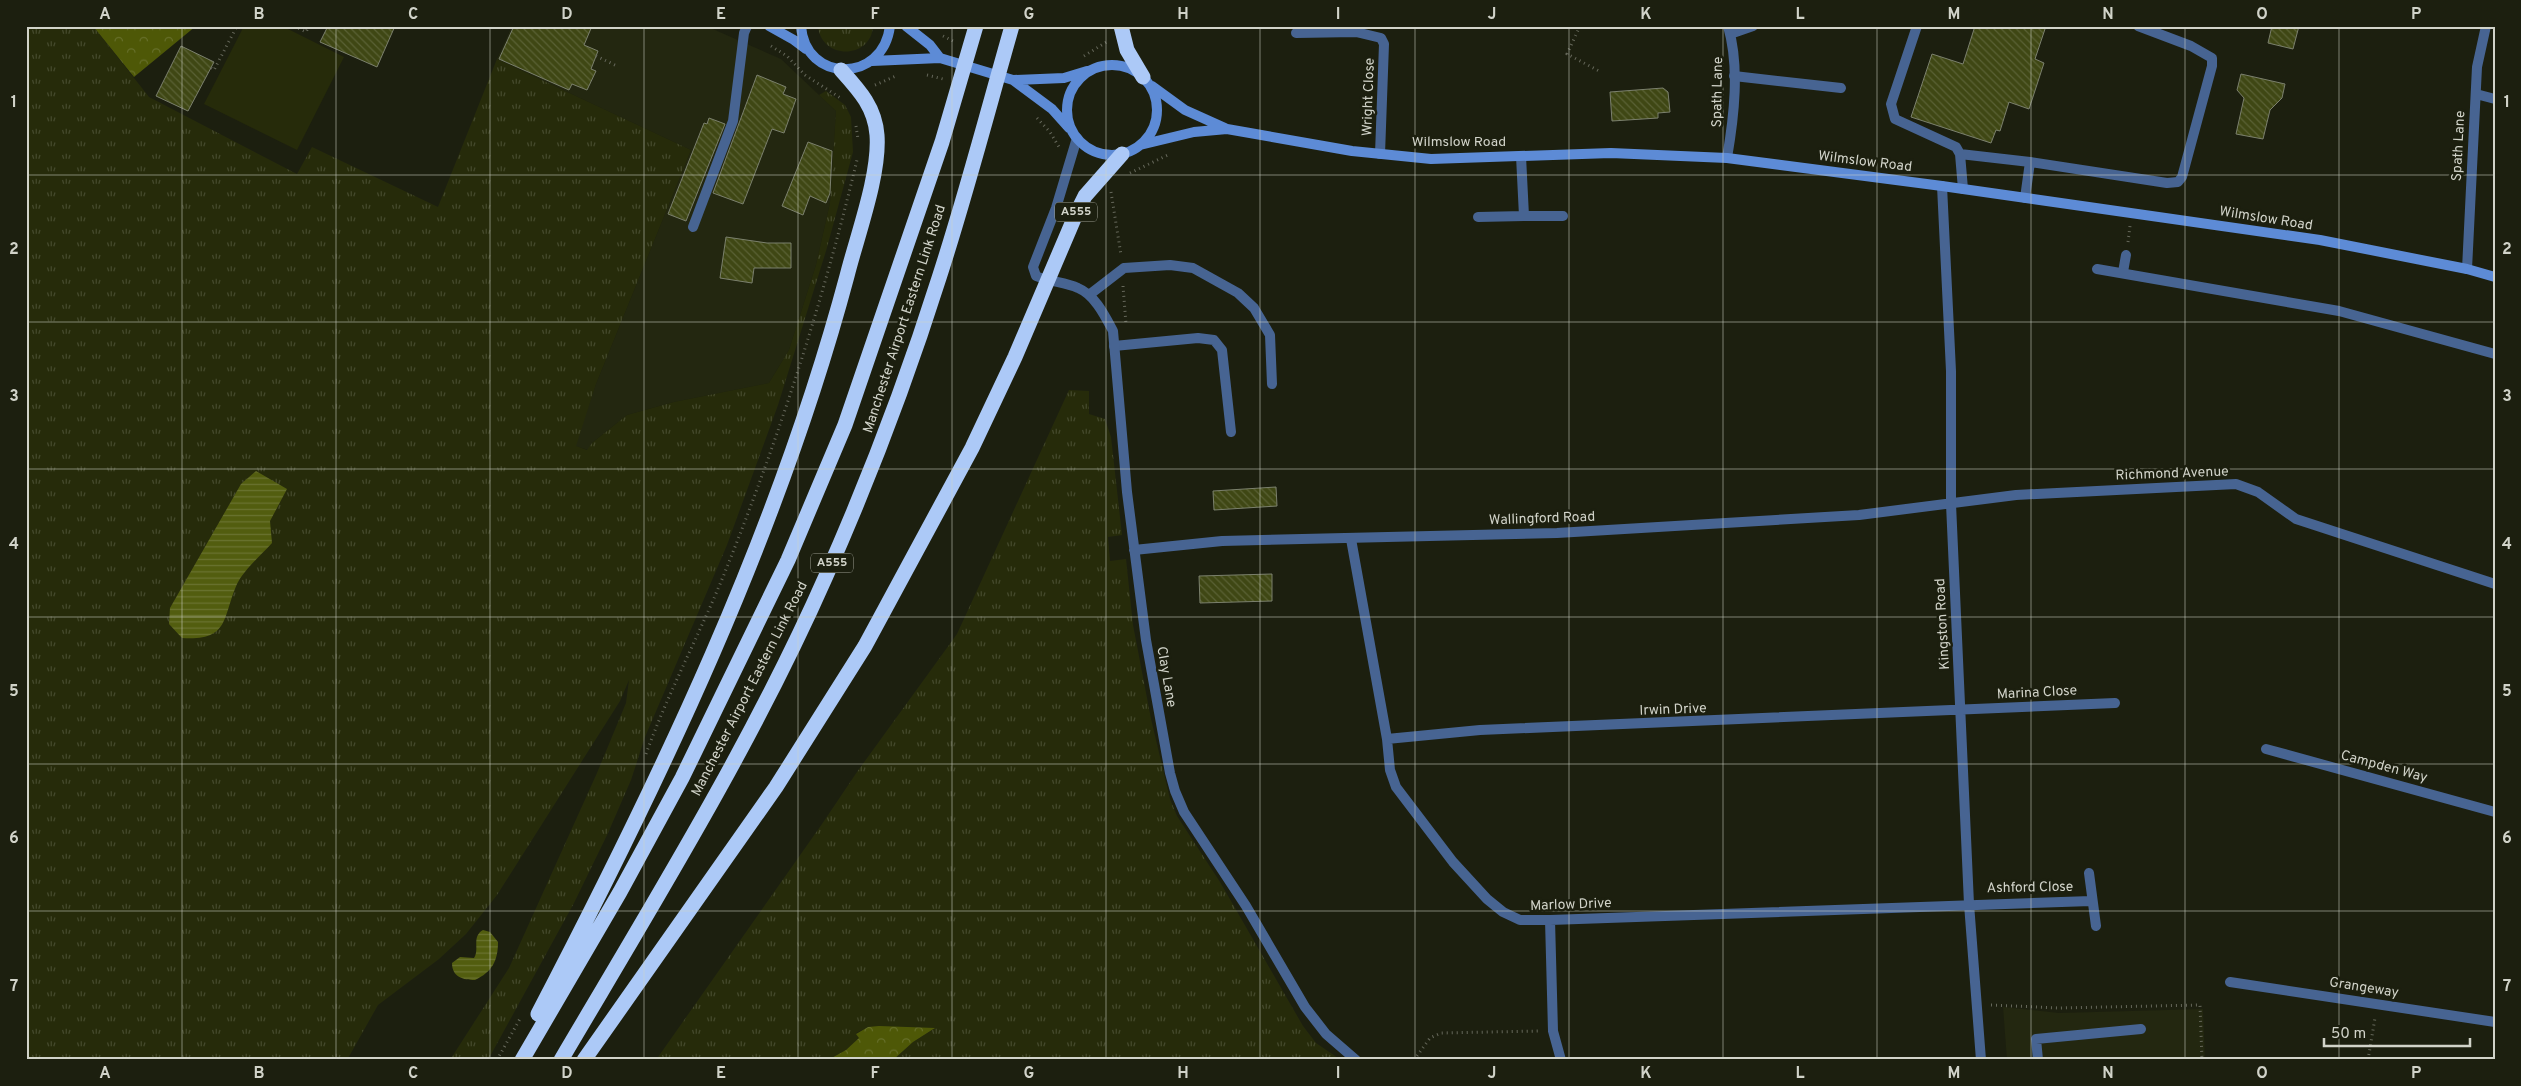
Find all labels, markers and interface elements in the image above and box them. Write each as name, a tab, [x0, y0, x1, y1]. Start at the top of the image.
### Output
text: A	[99, 5, 111, 25]
text: B	[253, 5, 265, 25]
text: C	[408, 5, 418, 25]
text: D	[561, 5, 573, 25]
text: E	[716, 5, 726, 25]
text: F	[870, 5, 880, 25]
text: G	[1024, 5, 1034, 25]
text: H	[1177, 5, 1189, 25]
text: I	[1336, 5, 1340, 25]
text: J	[1488, 5, 1496, 25]
text: K	[1640, 5, 1652, 25]
text: L	[1795, 5, 1805, 25]
text: M	[1948, 5, 1960, 25]
text: N	[2102, 5, 2114, 25]
text: O	[2256, 5, 2268, 25]
text: P	[2411, 5, 2421, 25]
street label: Spath Lane	[1709, 56, 1727, 128]
street label: Wright Close	[1359, 58, 1379, 136]
text: 1	[11, 93, 17, 113]
text: 1	[2504, 93, 2510, 113]
street label: Spath Lane	[2449, 110, 2469, 182]
street label: Wilmslow Road	[1412, 134, 1506, 151]
street label: Wilmslow Road	[1817, 148, 1913, 176]
road number: A555	[1055, 202, 1097, 222]
street label: Manchester Airport Eastern Link Road	[860, 203, 950, 435]
street label: Wilmslow Road	[2218, 203, 2314, 235]
text: 2	[9, 240, 19, 260]
text: 2	[2502, 240, 2512, 260]
text: 3	[9, 387, 19, 407]
text: 3	[2502, 387, 2512, 407]
street label: Richmond Avenue	[2115, 464, 2229, 484]
street label: Wallingford Road	[1489, 509, 1595, 529]
text: 4	[9, 535, 19, 555]
text: 4	[2502, 535, 2512, 555]
road number: A555	[811, 554, 853, 572]
street label: Kingston Road	[1932, 578, 1954, 670]
street label: Manchester Airport Eastern Link Road	[688, 579, 812, 799]
street label: Clay Lane	[1152, 645, 1180, 709]
text: 5	[9, 682, 19, 702]
street label: Marina Close	[1996, 682, 2078, 704]
text: 5	[2502, 682, 2512, 702]
street label: Irwin Drive	[1639, 700, 1707, 720]
street label: Campden Way	[2339, 747, 2429, 787]
text: 6	[9, 829, 19, 849]
text: 6	[2502, 829, 2512, 849]
street label: Ashford Close	[1987, 879, 2073, 897]
street label: Marlow Drive	[1530, 895, 1612, 915]
street label: Grangeway	[2328, 974, 2400, 1002]
text: 7	[10, 977, 18, 997]
text: 7	[2503, 977, 2511, 997]
scale bar	[2324, 1016, 2470, 1048]
text: 50 m	[2331, 1025, 2366, 1044]
text: A	[99, 1064, 111, 1084]
text: B	[253, 1064, 265, 1084]
text: C	[408, 1064, 418, 1084]
text: D	[561, 1064, 573, 1084]
text: E	[716, 1064, 726, 1084]
text: F	[870, 1064, 880, 1084]
text: G	[1024, 1064, 1034, 1084]
text: H	[1177, 1064, 1189, 1084]
text: I	[1336, 1064, 1340, 1084]
text: J	[1488, 1064, 1496, 1084]
text: K	[1640, 1064, 1652, 1084]
text: L	[1795, 1064, 1805, 1084]
text: M	[1948, 1064, 1960, 1084]
text: N	[2102, 1064, 2114, 1084]
text: O	[2256, 1064, 2268, 1084]
text: P	[2411, 1064, 2421, 1084]

